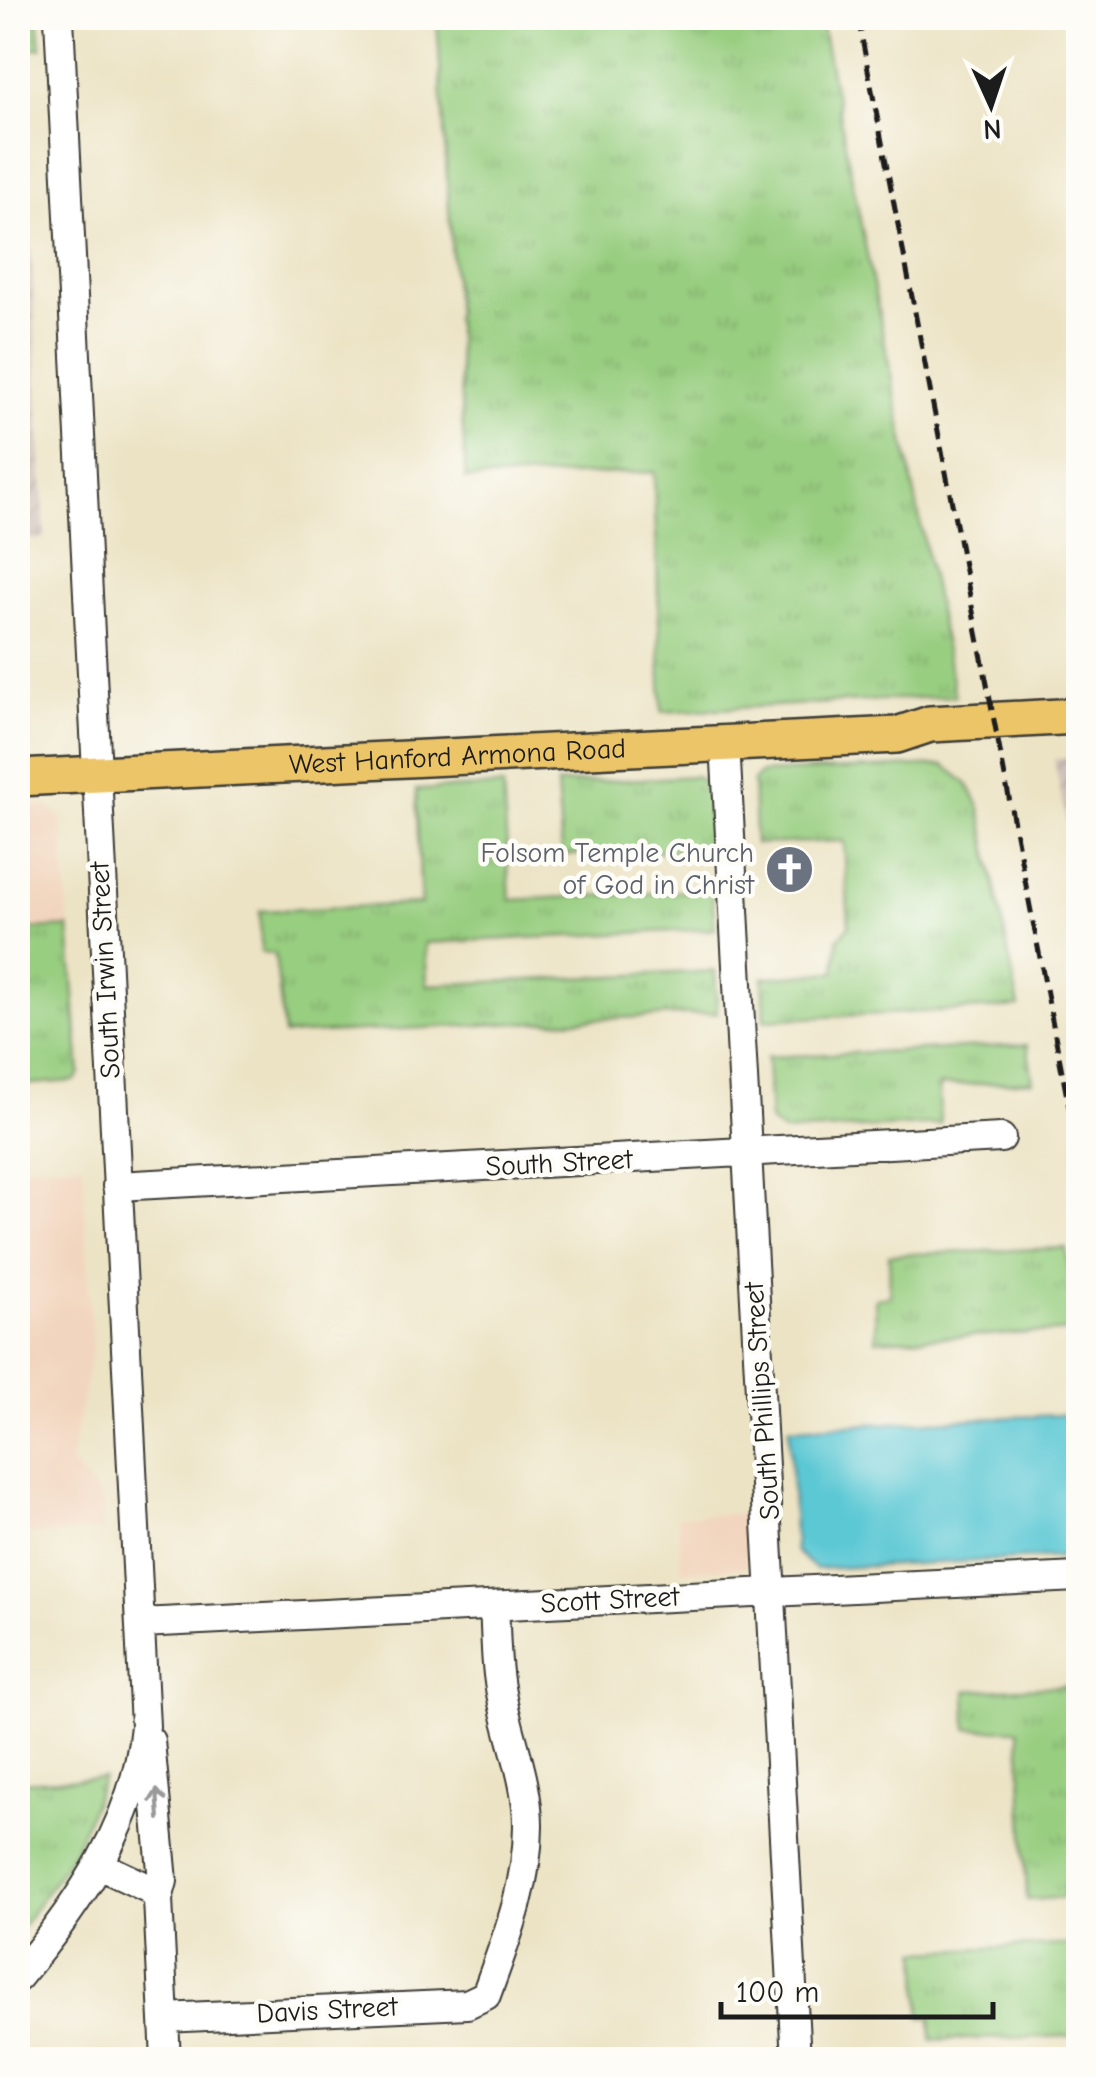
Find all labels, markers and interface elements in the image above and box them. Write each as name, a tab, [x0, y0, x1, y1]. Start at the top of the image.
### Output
north arrow	[941, 55, 1041, 155]
text: N	[982, 113, 1002, 145]
street label: West Hanford Armona Road	[288, 732, 627, 781]
place label: Folsom Temple Church of God in Christ	[480, 837, 755, 901]
church icon: Folsom Temple Church of God in Christ	[763, 843, 815, 895]
street label: South Irwin Street	[83, 860, 127, 1079]
street label: South Street	[485, 1143, 634, 1183]
street label: South Phillips Street	[738, 1280, 786, 1521]
street label: Scott Street	[540, 1580, 681, 1620]
one-way arrow	[148, 1789, 167, 1821]
scale bar	[721, 1957, 994, 2019]
text: 100 m	[736, 1975, 819, 2010]
street label: Davis Street	[256, 1990, 399, 2030]

